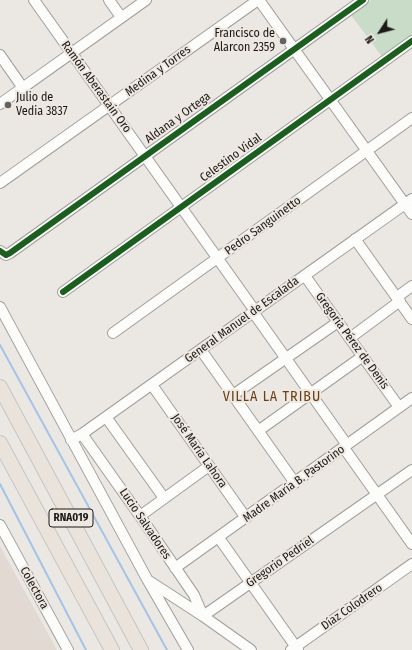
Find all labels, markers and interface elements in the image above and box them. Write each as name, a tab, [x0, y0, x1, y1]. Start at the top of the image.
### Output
north arrow	[360, 12, 400, 52]
place label: Francisco de Alarcon 2359	[214, 27, 275, 55]
text: N	[363, 33, 377, 46]
marker: Francisco de Alarcon 2359	[278, 36, 288, 46]
street label: Ramón Aberastaín Oro	[58, 38, 134, 136]
street label: Medina y Torres	[122, 42, 194, 100]
street label: Aldana y Ortega	[142, 89, 214, 147]
place label: Julio de Vedia 3837	[16, 91, 68, 119]
marker: Julio de Vedia 3837	[3, 100, 13, 110]
street label: Celestino Vidal	[197, 131, 265, 185]
street label: Pedro Sanguinetto	[222, 194, 304, 258]
street label: General Manuel de Escalada	[182, 274, 302, 366]
street label: Gregoria Pérez de Denis	[312, 290, 392, 392]
district label: VILLA LA TRIBU	[223, 389, 321, 405]
street label: José María Lahora	[168, 411, 230, 491]
street label: Madre María B. Pastorino	[240, 442, 348, 526]
street label: Lucio Salvadores	[116, 486, 174, 562]
road number: RNA019	[49, 509, 93, 527]
street label: Gregorio Pedriel	[243, 533, 317, 591]
street label: Colectora	[17, 564, 51, 612]
street label: Díaz Colodrero	[319, 581, 385, 633]

